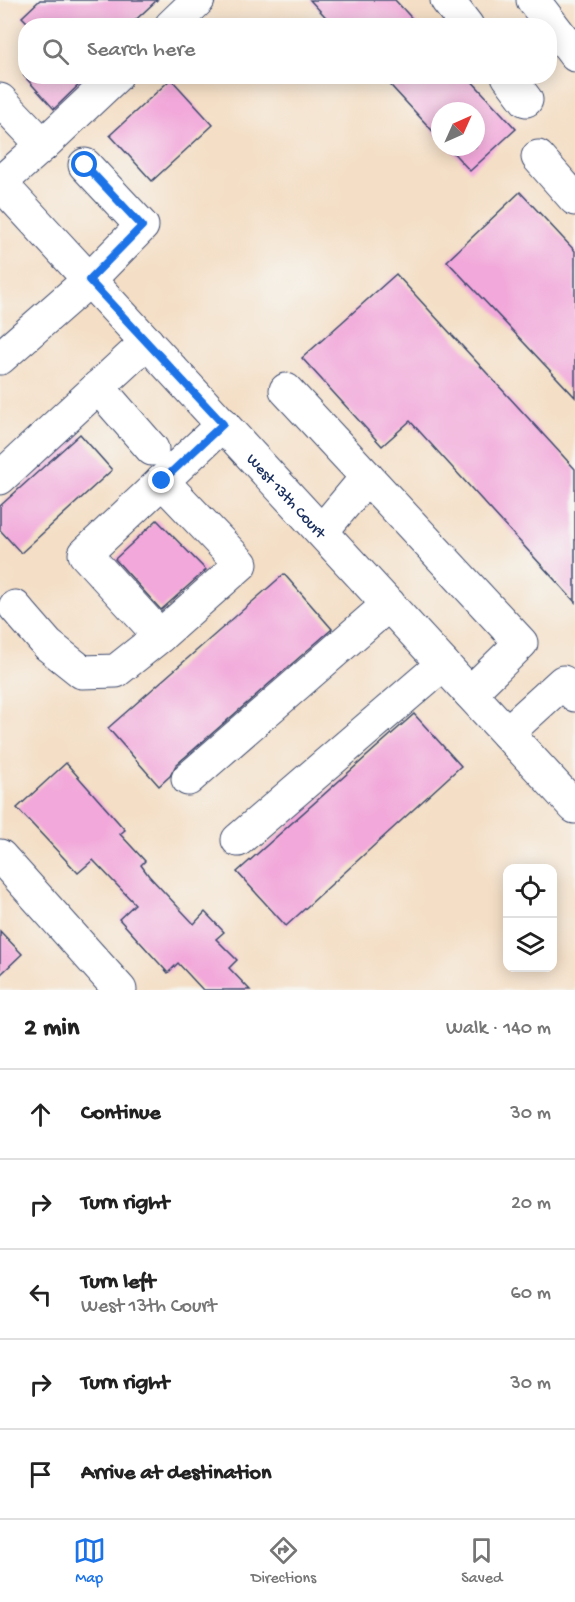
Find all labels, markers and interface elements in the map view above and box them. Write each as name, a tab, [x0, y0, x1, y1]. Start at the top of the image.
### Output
search box	[18, 18, 557, 84]
icon: search	[39, 35, 72, 68]
text: Search here	[87, 38, 195, 64]
north arrow	[431, 102, 485, 156]
route start	[71, 151, 97, 177]
street label: West 13th Court	[241, 451, 329, 545]
route end	[148, 467, 174, 493]
map controls	[503, 864, 557, 972]
button: locate	[503, 864, 557, 918]
button: layers	[503, 918, 557, 972]
text: 2 min	[24, 1014, 79, 1045]
text: Walk · 140 m	[446, 1018, 551, 1041]
icon: ahead	[24, 1098, 57, 1131]
text: Continue	[81, 1101, 161, 1127]
text: 30 m	[510, 1103, 551, 1126]
icon: right	[24, 1188, 57, 1221]
text: Turn right	[81, 1191, 169, 1217]
text: 20 m	[511, 1193, 551, 1216]
text: Turn left	[81, 1270, 155, 1296]
icon: left	[24, 1278, 57, 1311]
text: 60 m	[511, 1283, 551, 1306]
text: West 13th Court	[81, 1296, 217, 1319]
icon: right	[24, 1368, 57, 1401]
text: Turn right	[81, 1371, 169, 1397]
text: 30 m	[510, 1373, 551, 1396]
icon: arrive	[24, 1458, 57, 1491]
text: Arrive at destination	[81, 1461, 271, 1487]
tab: Map	[73, 1534, 106, 1589]
tab: Directions	[251, 1534, 316, 1589]
tab: Saved	[461, 1534, 502, 1589]

